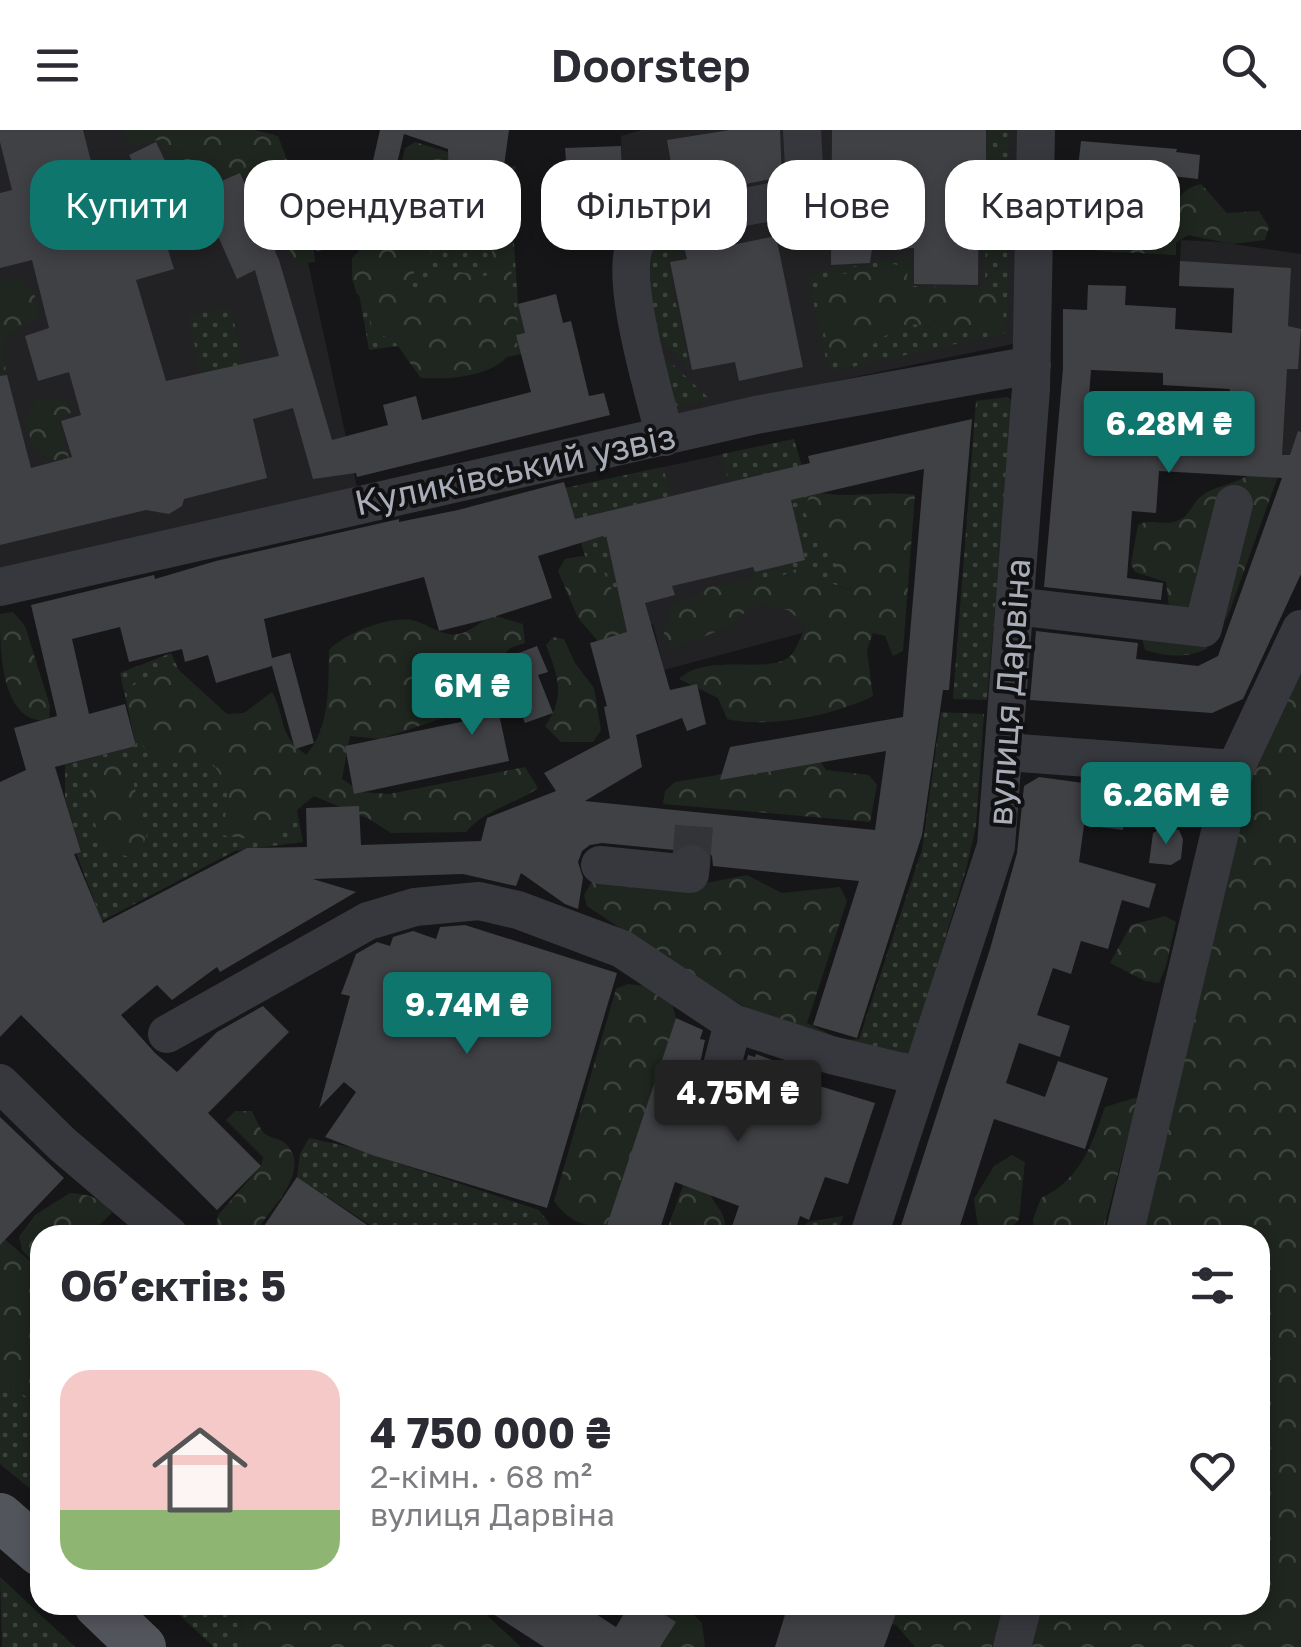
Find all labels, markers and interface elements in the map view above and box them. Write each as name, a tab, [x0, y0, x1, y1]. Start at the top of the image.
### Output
icon: menu	[30, 38, 85, 93]
text: Doorstep	[551, 38, 750, 92]
icon: search	[1216, 38, 1271, 93]
chip: Купити	[30, 160, 224, 250]
chip: Орендувати	[244, 160, 521, 250]
chip: Фільтри	[541, 160, 747, 250]
chip: Нове	[767, 160, 925, 250]
chip: Квартира	[945, 160, 1180, 250]
pin: 6.28M ₴	[1077, 391, 1261, 476]
text: 6.28M ₴	[1106, 404, 1232, 442]
street label: Куликівський узвіз	[351, 414, 679, 524]
street label: вулиця Дарвіна	[978, 557, 1038, 827]
pin: 6M ₴	[413, 653, 531, 738]
text: 6M ₴	[434, 666, 510, 704]
pin: 6.26M ₴	[1074, 762, 1258, 847]
text: 6.26M ₴	[1103, 775, 1229, 813]
pin: 9.74M ₴	[375, 972, 559, 1057]
text: 9.74M ₴	[405, 985, 529, 1023]
pin: 4.75M ₴	[646, 1060, 830, 1145]
text: 4.75M ₴	[676, 1073, 800, 1111]
icon: filters	[1185, 1258, 1240, 1313]
text: Об’єктів: 5	[60, 1260, 286, 1310]
text: 4 750 000 ₴	[370, 1407, 611, 1457]
icon: home	[140, 1410, 260, 1530]
icon: heart	[1185, 1443, 1240, 1498]
text: 2-кімн. · 68 m²	[370, 1457, 592, 1495]
text: вулиця Дарвіна	[370, 1495, 615, 1533]

